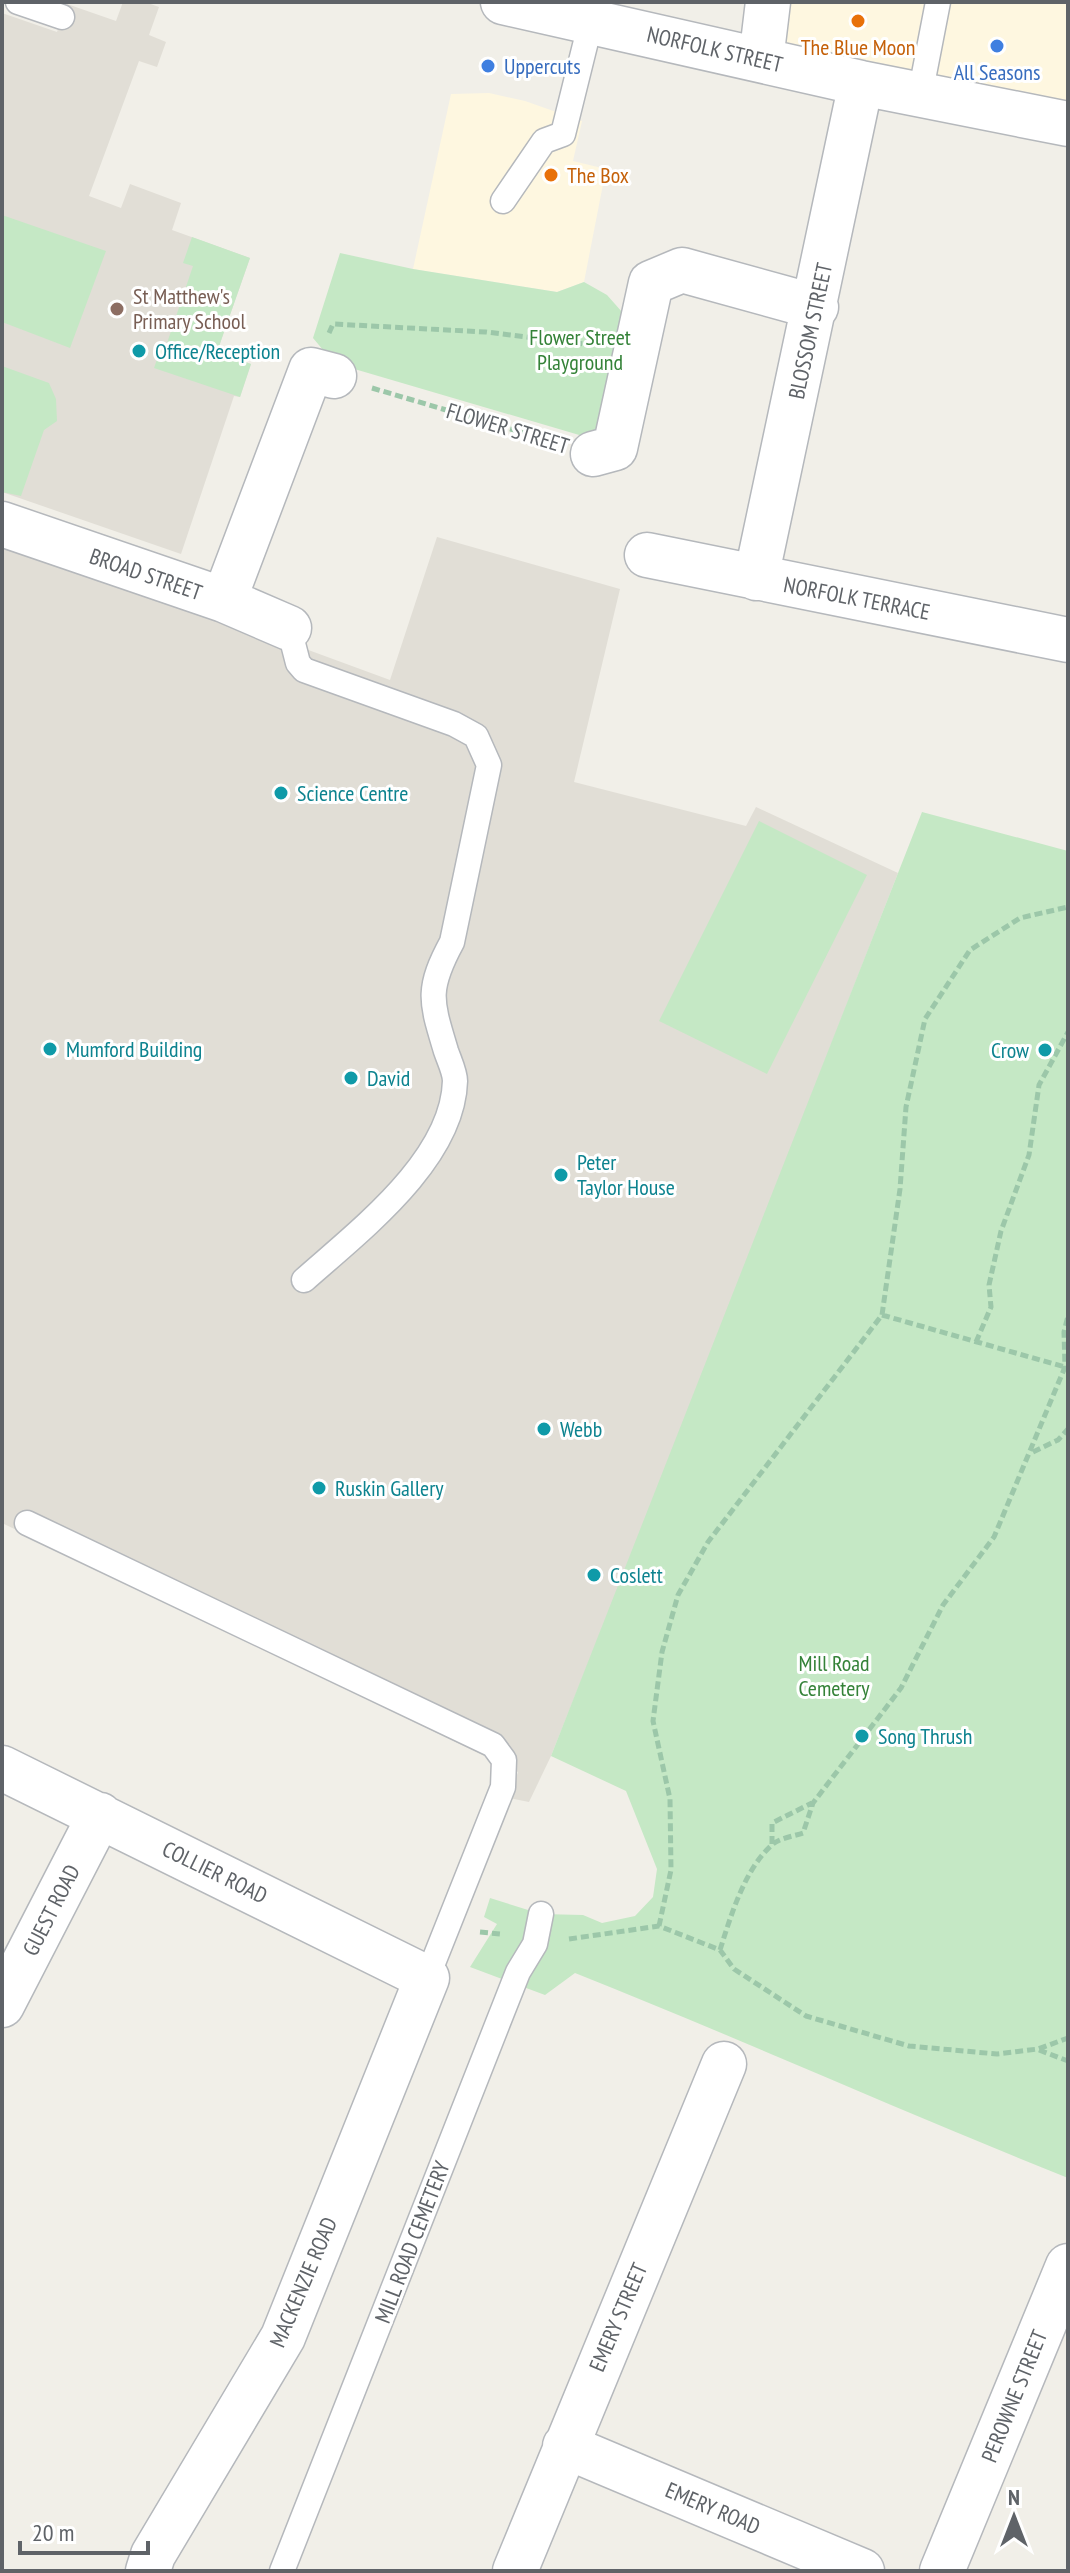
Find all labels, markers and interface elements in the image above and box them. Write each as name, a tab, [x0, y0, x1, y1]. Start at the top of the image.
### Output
marker: The Blue Moon	[849, 12, 867, 30]
street label: NORFOLK STREET	[644, 20, 786, 78]
place label: The Blue Moon	[801, 33, 915, 61]
marker: All Seasons	[988, 37, 1006, 55]
place label: Uppercuts	[504, 52, 581, 80]
marker: Uppercuts	[479, 57, 497, 75]
place label: All Seasons	[954, 58, 1040, 86]
place label: The Box	[567, 161, 629, 189]
marker: The Box	[542, 166, 560, 184]
street label: BLOSSOM STREET	[782, 260, 838, 402]
place label: St Matthew's Primary School	[133, 282, 247, 335]
marker: St Matthew's Primary School	[108, 300, 126, 318]
park label: Flower Street Playground	[529, 323, 631, 376]
place label: Office/Reception	[155, 337, 280, 365]
marker: Office/Reception	[130, 342, 148, 360]
street label: FLOWER STREET	[443, 396, 573, 460]
street label: BROAD STREET	[86, 542, 206, 606]
street label: NORFOLK TERRACE	[781, 570, 933, 626]
place label: Science Centre	[297, 779, 408, 807]
marker: Science Centre	[272, 784, 290, 802]
place label: Mumford Building	[66, 1035, 202, 1063]
place label: Crow	[991, 1036, 1029, 1064]
marker: Mumford Building	[41, 1040, 59, 1058]
marker: Crow	[1036, 1041, 1054, 1059]
place label: David	[367, 1064, 410, 1092]
marker: David	[342, 1069, 360, 1087]
place label: Peter Taylor House	[577, 1148, 675, 1201]
marker: Peter Taylor House	[552, 1166, 570, 1184]
place label: Webb	[560, 1415, 602, 1443]
marker: Webb	[535, 1420, 553, 1438]
place label: Ruskin Gallery	[335, 1474, 444, 1502]
marker: Ruskin Gallery	[310, 1479, 328, 1497]
place label: Coslett	[610, 1561, 663, 1589]
marker: Coslett	[585, 1566, 603, 1584]
park label: Mill Road Cemetery	[798, 1649, 870, 1702]
place label: Song Thrush	[878, 1722, 972, 1750]
marker: Song Thrush	[853, 1727, 871, 1745]
street label: COLLIER ROAD	[158, 1835, 272, 1909]
street label: GUEST ROAD	[16, 1860, 86, 1960]
street label: MILL ROAD CEMETERY	[368, 2157, 456, 2327]
street label: MACKENZIE ROAD	[263, 2213, 343, 2351]
street label: EMERY STREET	[583, 2258, 653, 2375]
street label: PEROWNE STREET	[975, 2326, 1053, 2466]
street label: EMERY ROAD	[661, 2476, 765, 2540]
north arrow	[974, 2477, 1054, 2557]
text: N	[1008, 2483, 1020, 2511]
scale bar	[20, 2505, 148, 2555]
text: 20 m	[32, 2517, 74, 2548]

